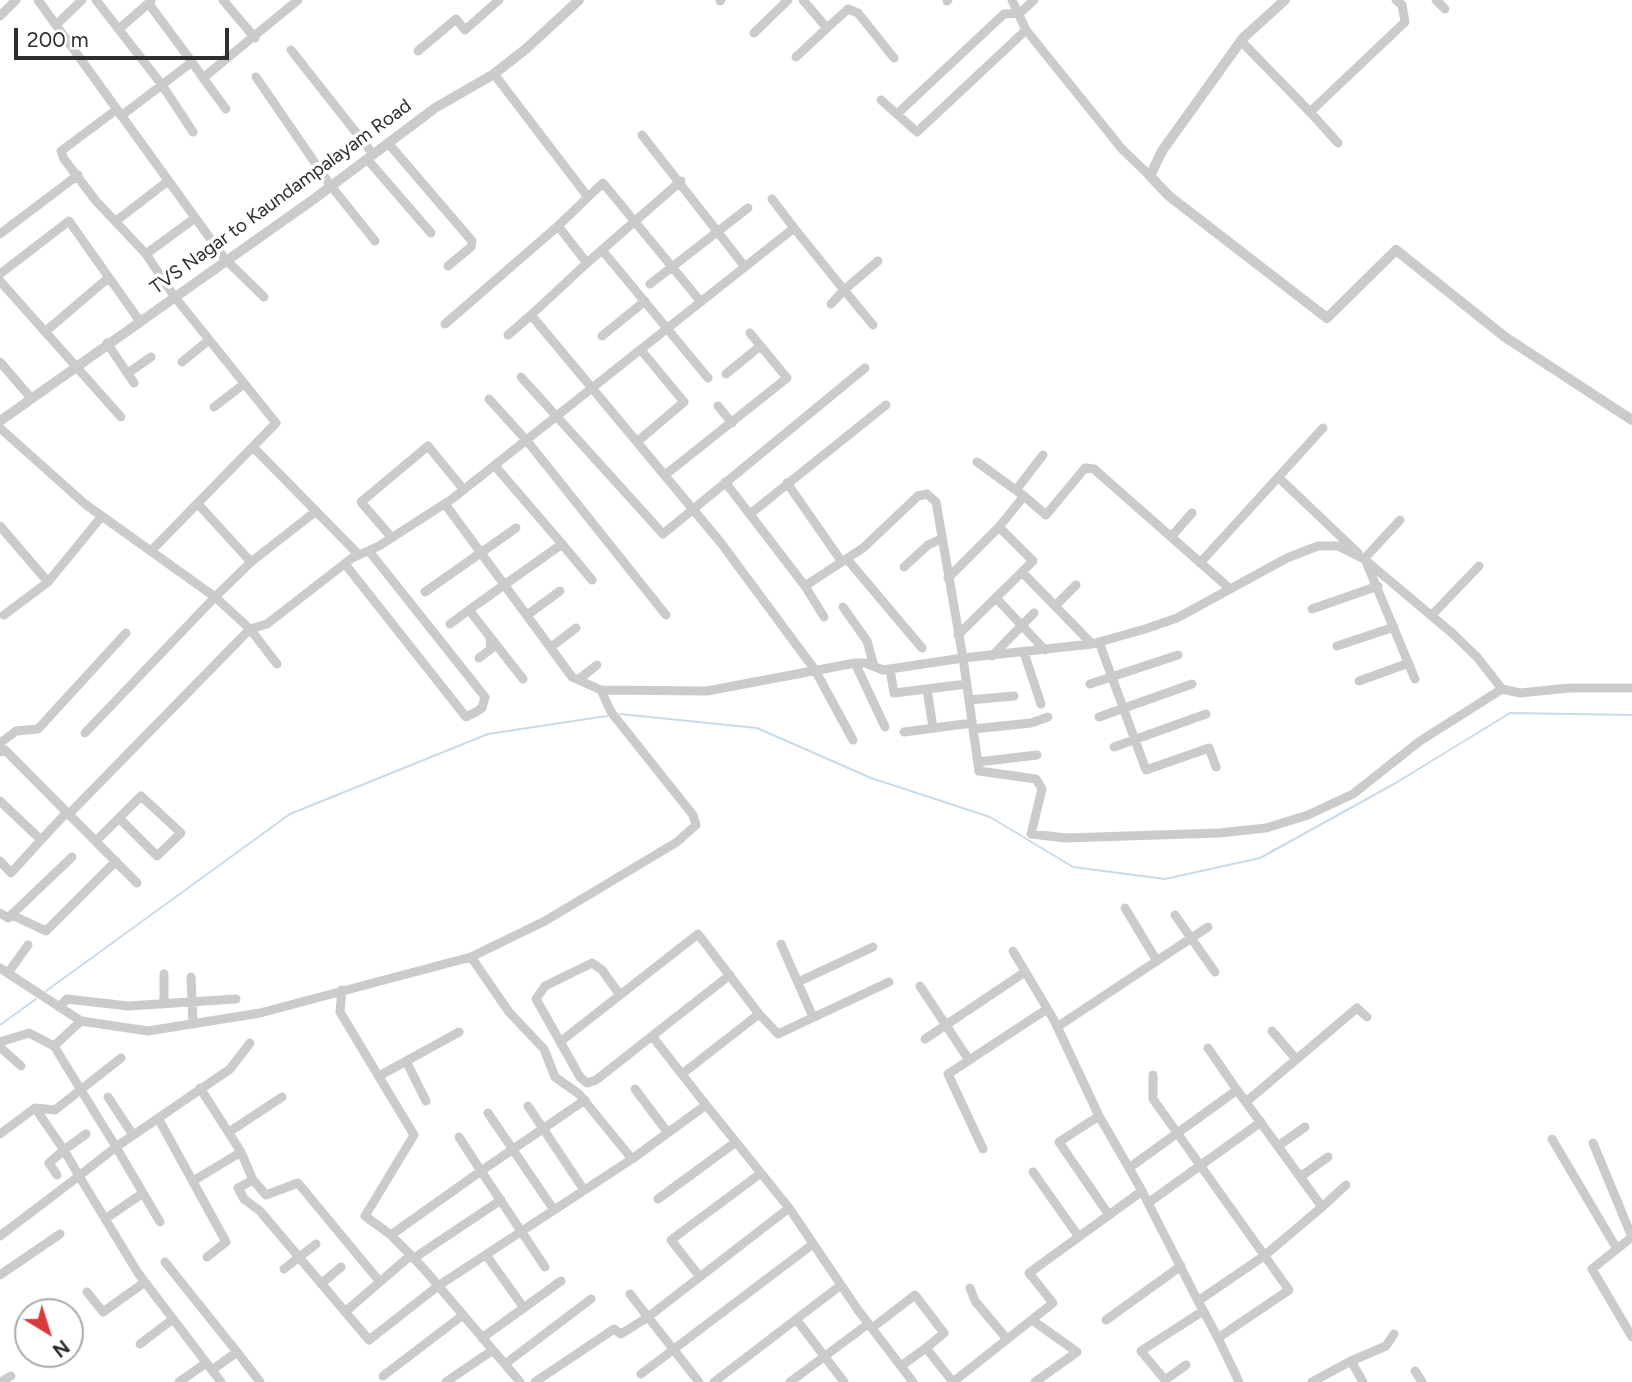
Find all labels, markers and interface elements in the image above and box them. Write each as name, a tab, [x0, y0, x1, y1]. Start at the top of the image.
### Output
scale bar	[18, 14, 233, 58]
text: 200 m	[27, 27, 89, 52]
street label: TVS Nagar to Kaundampalayam Road	[146, 95, 416, 299]
north arrow	[14, 1298, 84, 1368]
text: N	[48, 1335, 74, 1362]

